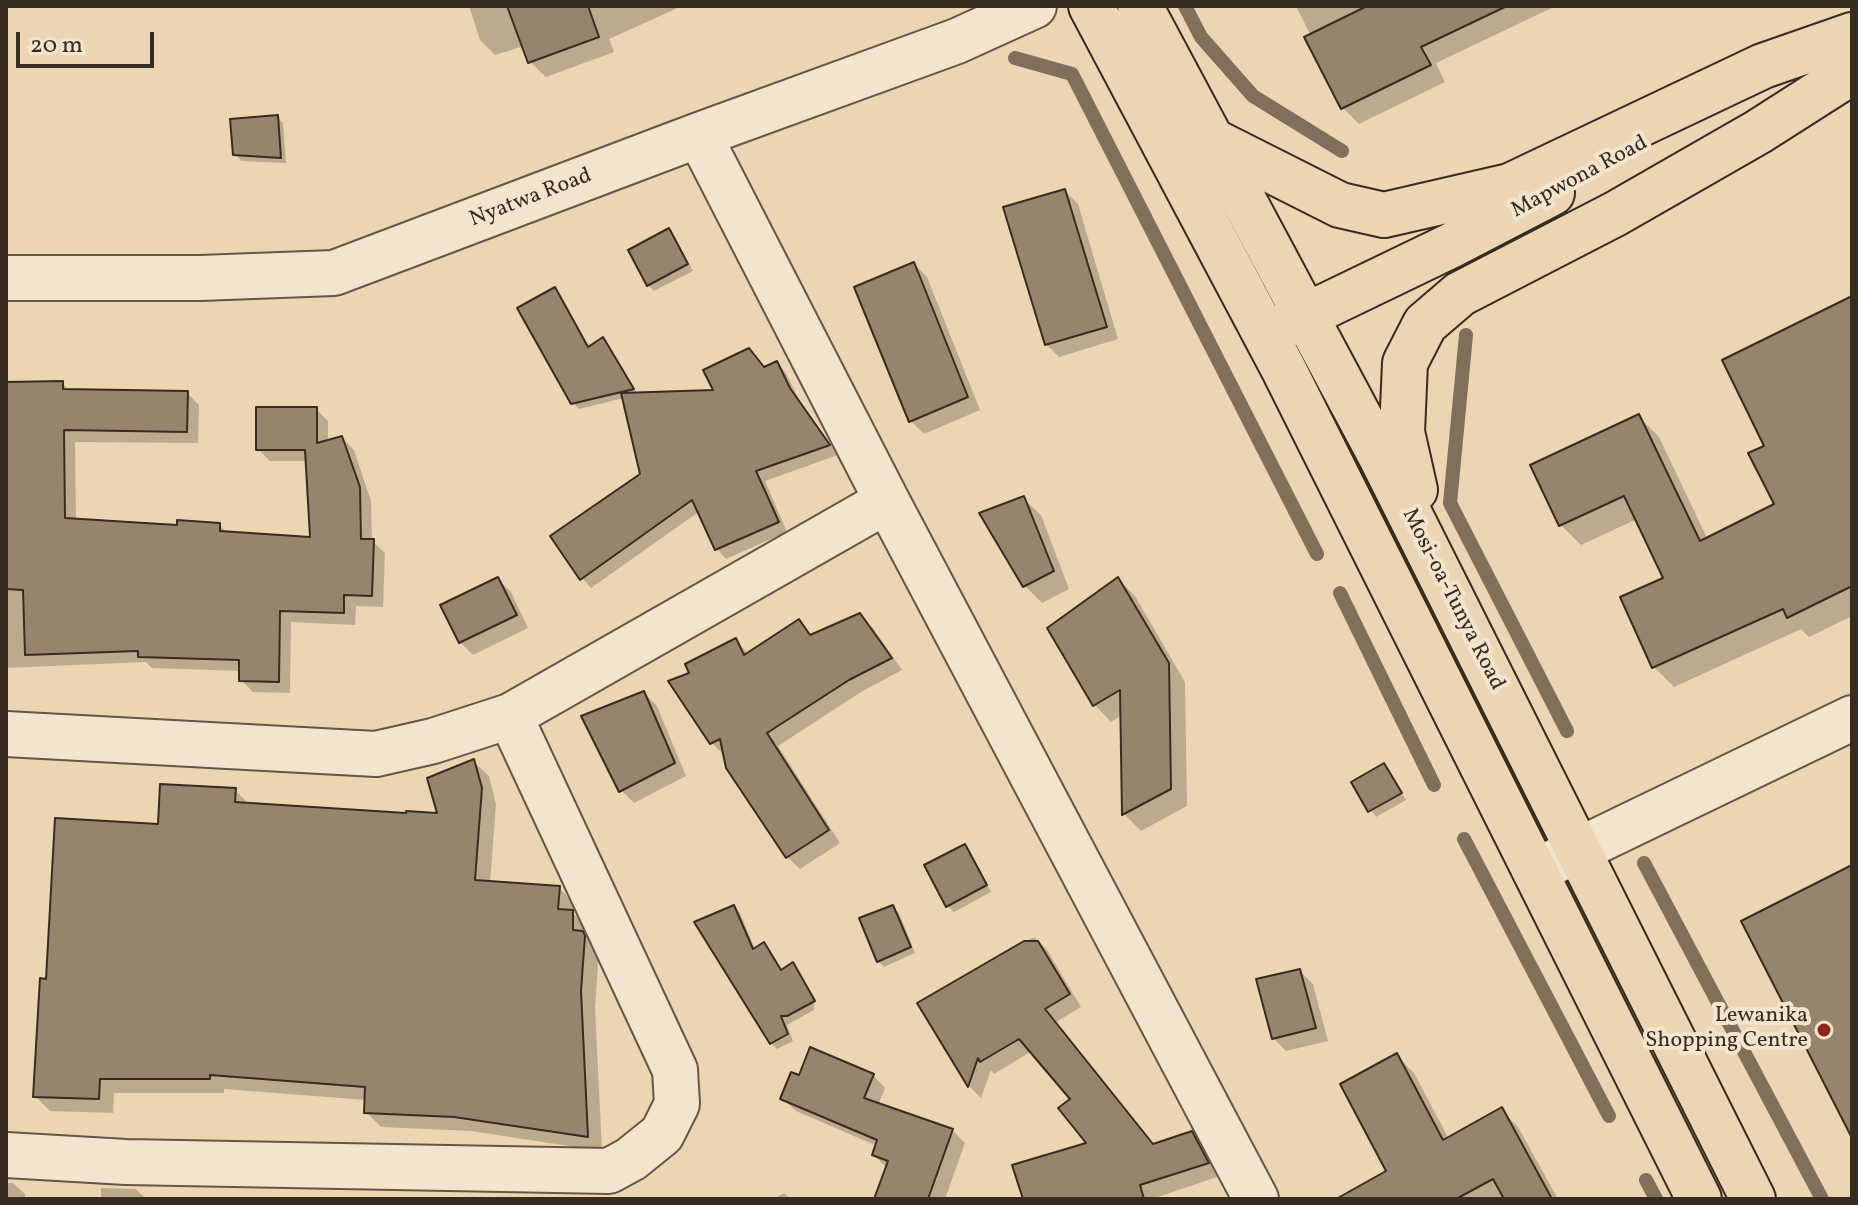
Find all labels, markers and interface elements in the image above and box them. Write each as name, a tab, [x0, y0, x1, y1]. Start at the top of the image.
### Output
scale bar	[20, 16, 158, 66]
text: 20 m	[30, 29, 83, 63]
street label: Mapwona Road	[1507, 131, 1653, 225]
street label: Nyatwa Road	[466, 164, 596, 234]
street label: Mosi-oa-Tunya Road	[1395, 505, 1509, 695]
place label: Lewanika Shopping Centre	[1645, 1004, 1808, 1056]
marker: Lewanika Shopping Centre	[1815, 1021, 1833, 1039]

